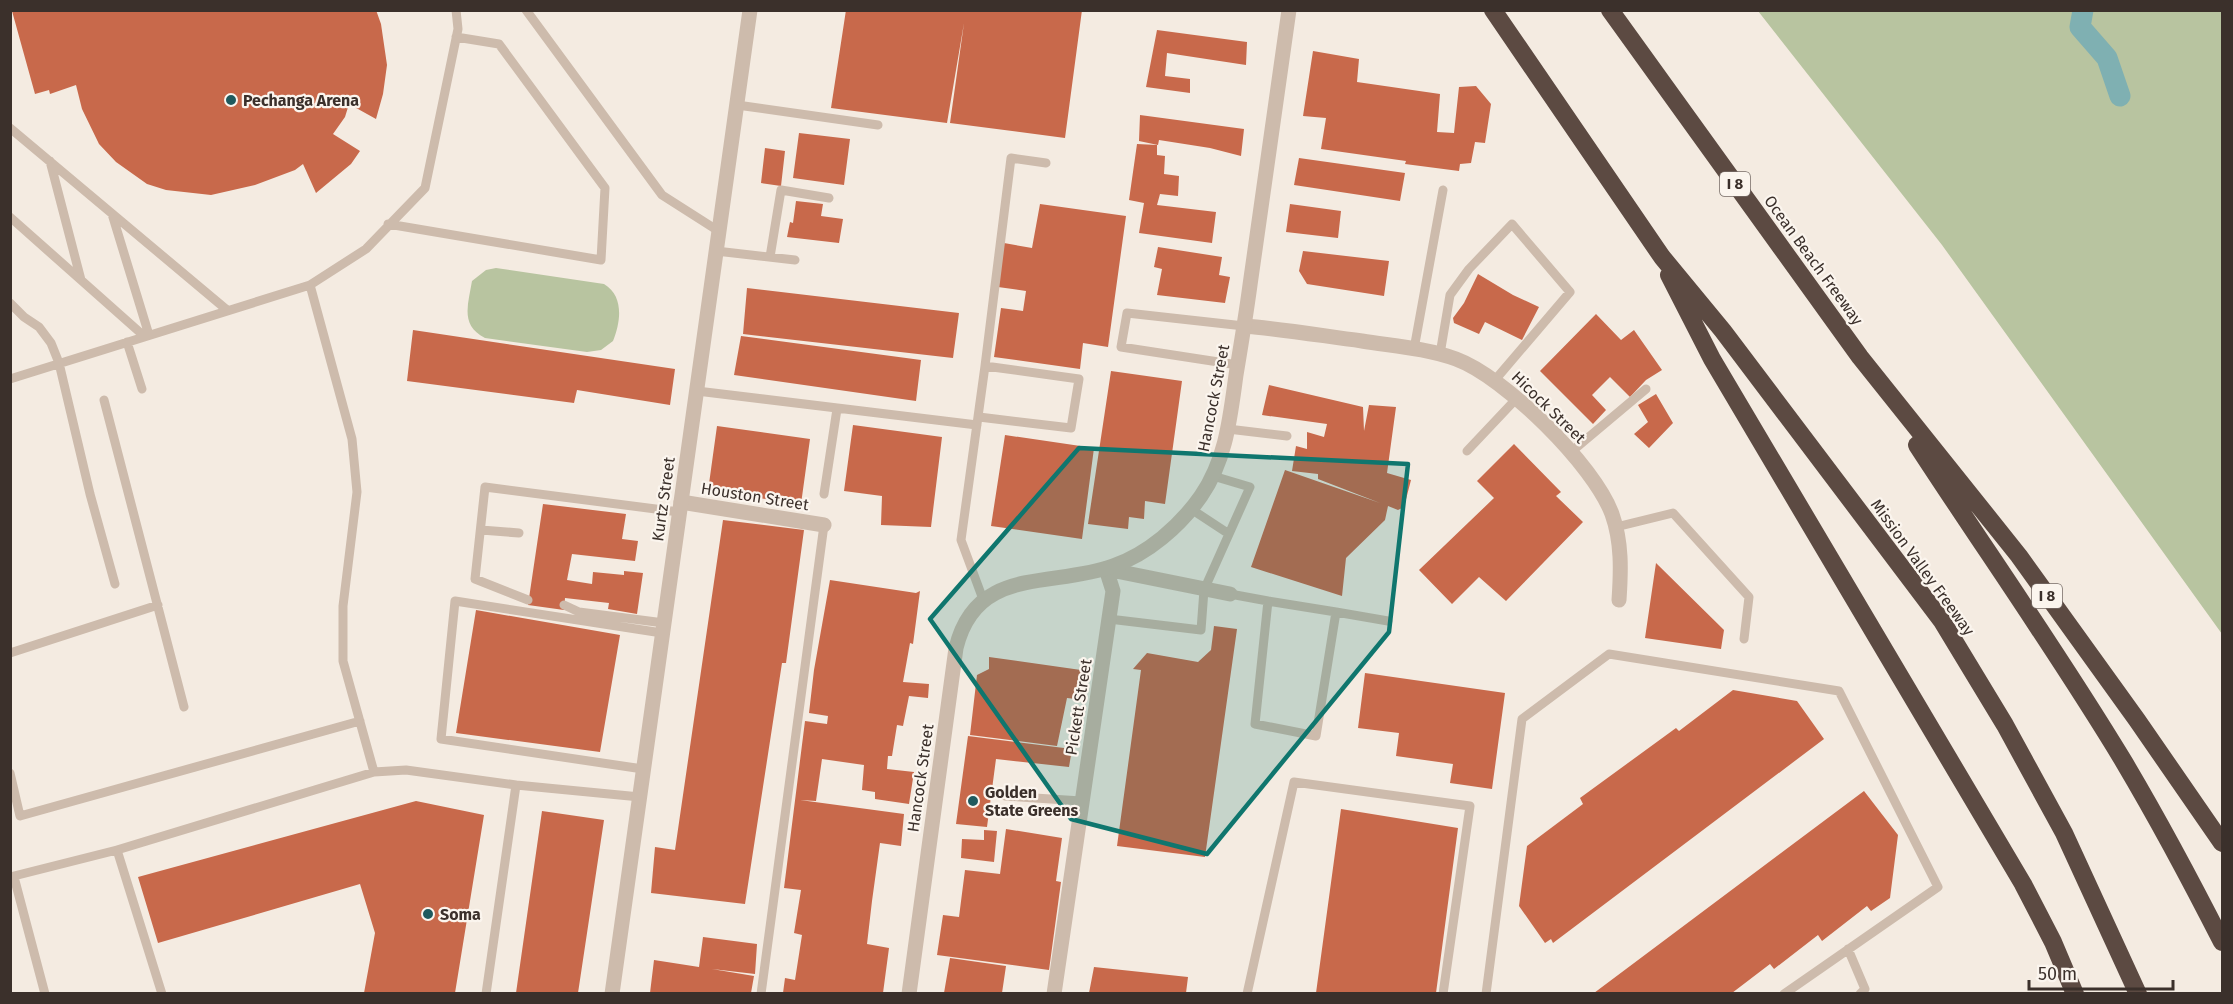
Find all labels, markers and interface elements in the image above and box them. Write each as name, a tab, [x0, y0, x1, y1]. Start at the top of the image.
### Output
place label: Pechanga Arena	[243, 91, 359, 110]
marker: Pechanga Arena	[224, 93, 238, 107]
road number: I 8	[1720, 172, 1750, 196]
street label: Ocean Beach Freeway	[1760, 192, 1867, 329]
street label: Hancock Street	[1194, 343, 1233, 453]
street label: Hicock Street	[1508, 367, 1590, 448]
street label: Kurtz Street	[648, 455, 679, 543]
street label: Houston Street	[700, 479, 810, 514]
street label: Mission Valley Freeway	[1867, 495, 1979, 639]
road number: I 8	[2032, 584, 2062, 608]
street label: Pickett Street	[1061, 657, 1096, 757]
street label: Hancock Street	[903, 722, 938, 833]
place label: Golden State Greens	[985, 783, 1079, 820]
marker: Golden State Greens	[966, 794, 980, 808]
place label: Soma	[440, 905, 481, 924]
marker: Soma	[421, 907, 435, 921]
scale bar	[2029, 953, 2173, 991]
text: 50 m	[2038, 963, 2077, 985]

